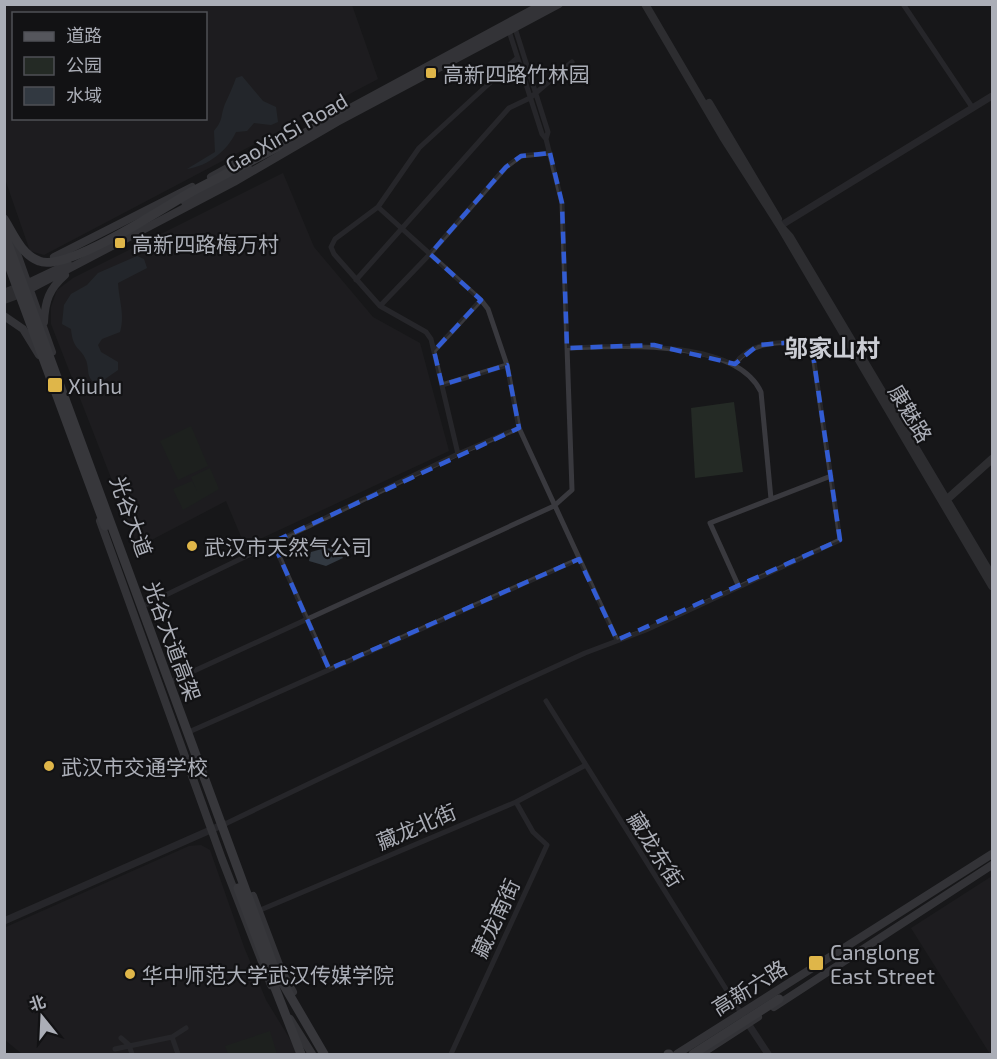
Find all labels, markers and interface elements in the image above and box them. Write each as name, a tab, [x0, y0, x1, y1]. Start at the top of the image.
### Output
legend	[12, 12, 207, 120]
text: 道路	[66, 24, 102, 46]
text: 公园	[66, 54, 102, 76]
place label: 高新四路竹林园	[443, 61, 590, 86]
marker: 高新四路竹林园	[424, 66, 438, 80]
text: 水域	[66, 84, 102, 106]
street label: GaoXinSi Road	[221, 87, 351, 177]
place label: 高新四路梅万村	[132, 231, 279, 256]
marker: 高新四路梅万村	[113, 236, 127, 250]
district label: 邬家山村	[784, 333, 880, 362]
place label: Xiuhu	[68, 373, 122, 398]
marker: Xiuhu	[46, 376, 64, 394]
street label: 康魅路	[884, 380, 938, 446]
street label: 光谷大道	[106, 472, 158, 560]
place label: 武汉市天然气公司	[204, 534, 372, 559]
marker: 武汉市天然气公司	[185, 539, 199, 553]
street label: 光谷大道高架	[140, 578, 206, 704]
place label: 武汉市交通学校	[61, 754, 208, 779]
marker: 武汉市交通学校	[42, 759, 56, 773]
street label: 藏龙北街	[372, 798, 460, 854]
street label: 藏龙东街	[623, 807, 689, 891]
street label: 藏龙南街	[466, 875, 524, 961]
place label: Canglong East Street	[830, 939, 935, 988]
street label: 高新六路	[707, 954, 791, 1020]
marker: Canglong East Street	[807, 954, 825, 972]
place label: 华中师范大学武汉传媒学院	[142, 962, 394, 987]
marker: 华中师范大学武汉传媒学院	[123, 967, 137, 981]
north arrow	[12, 987, 72, 1047]
text: 北	[27, 991, 48, 1014]

